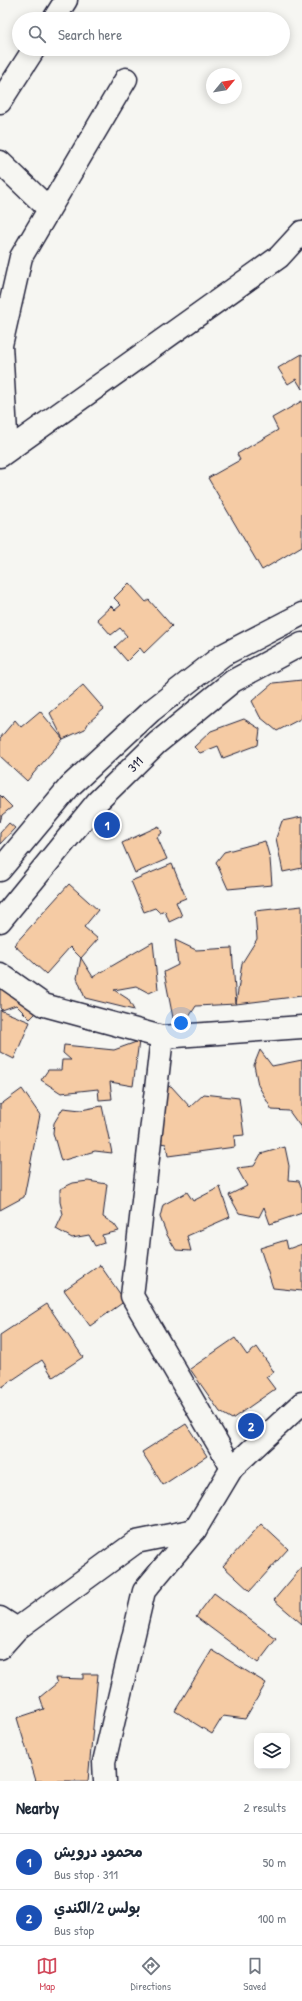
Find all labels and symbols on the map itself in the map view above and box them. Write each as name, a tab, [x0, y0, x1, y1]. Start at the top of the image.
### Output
north arrow	[206, 68, 242, 104]
street label: 311	[123, 752, 147, 776]
pin: 1	[94, 810, 120, 840]
your location	[171, 1013, 191, 1033]
pin: 2	[238, 1411, 264, 1441]

